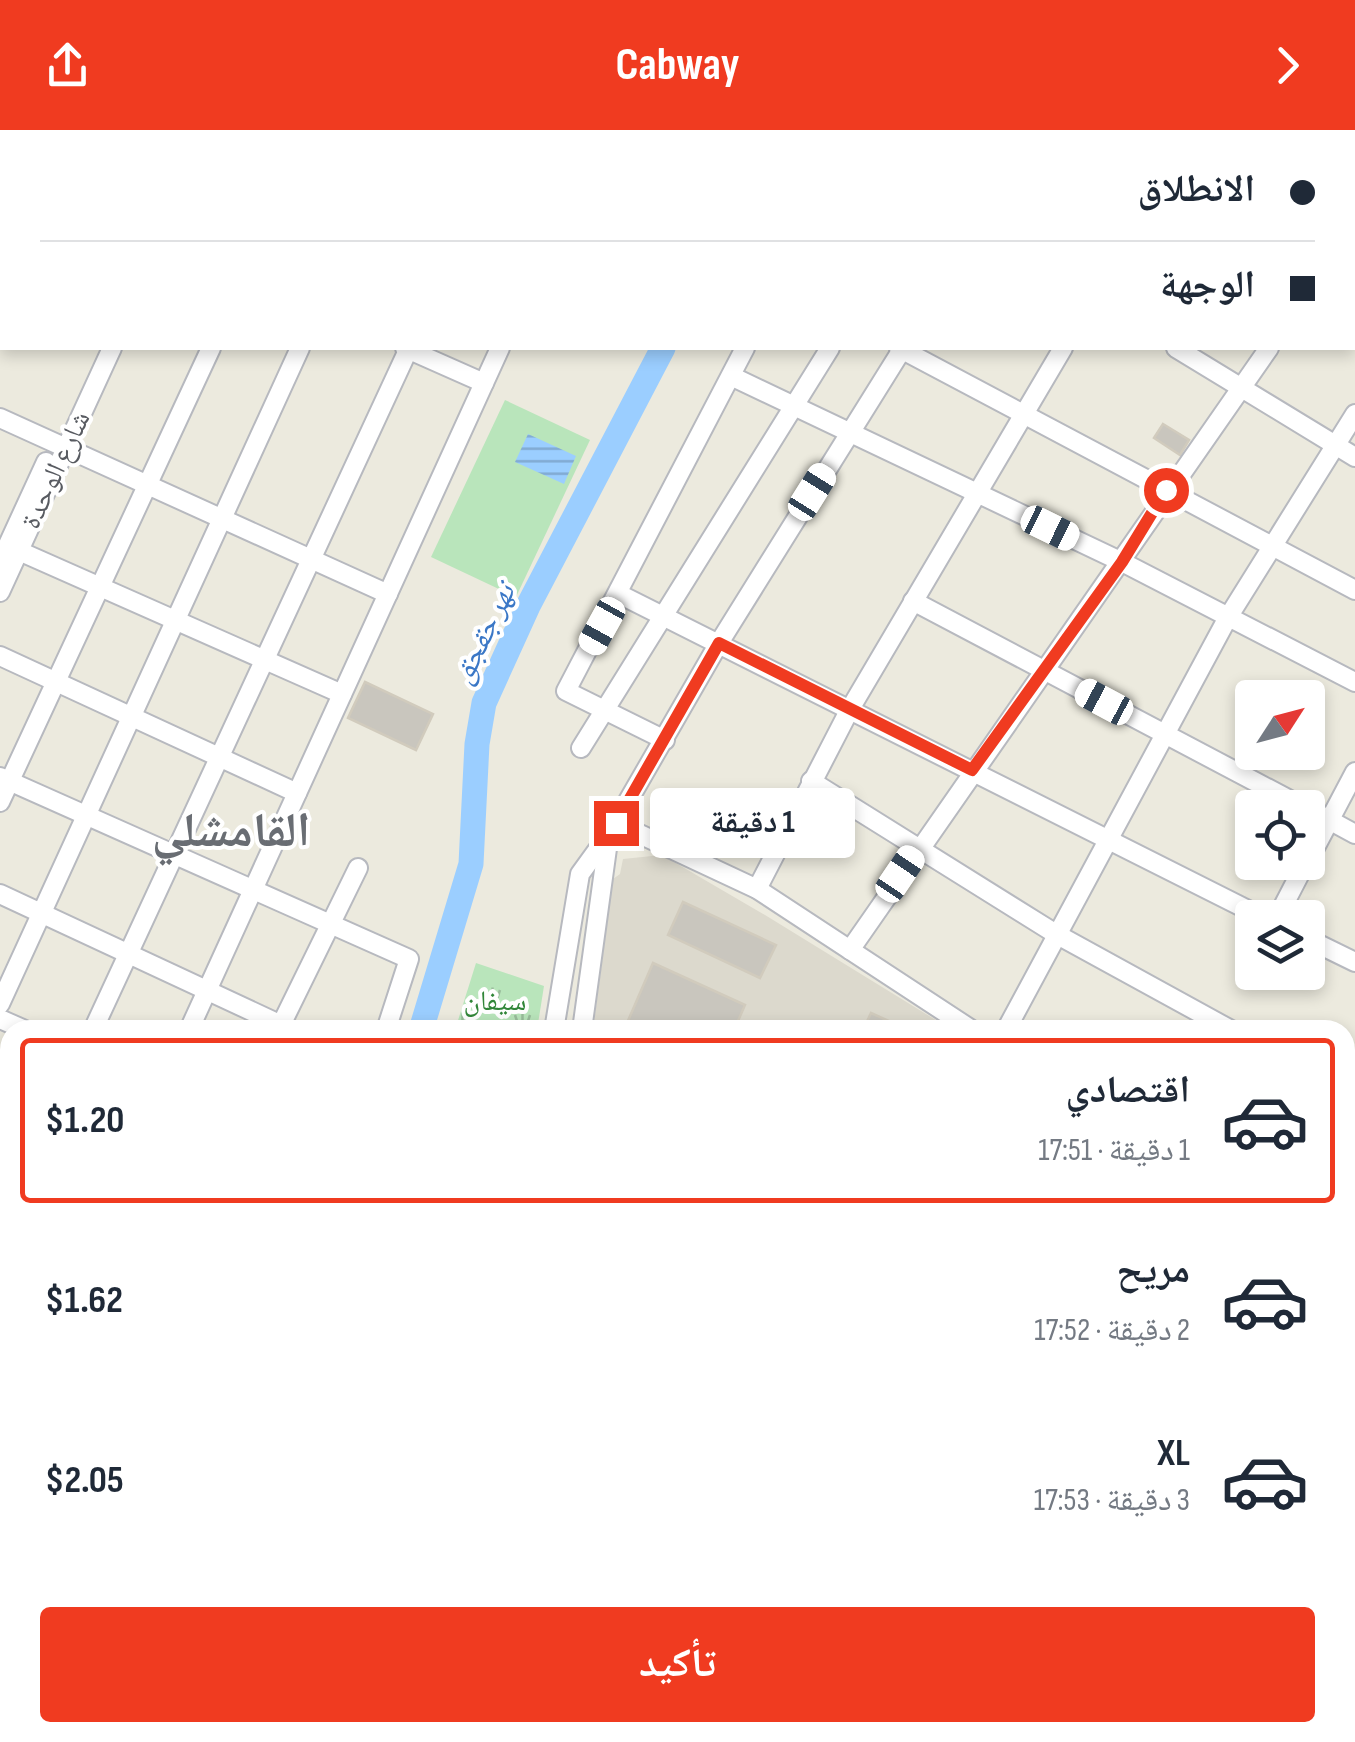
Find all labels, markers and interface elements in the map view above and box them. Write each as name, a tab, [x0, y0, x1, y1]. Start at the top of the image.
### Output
icon: share	[40, 38, 95, 93]
text: Cabway	[616, 38, 739, 93]
icon: forward	[1260, 38, 1315, 93]
text: الانطلاق	[1137, 167, 1255, 212]
text: الوجهة	[1160, 263, 1255, 308]
street label: شارع الوحدة	[14, 406, 98, 534]
car	[783, 459, 841, 525]
route start	[1144, 468, 1189, 513]
car	[1016, 501, 1084, 555]
water label: نهر جقجق	[444, 574, 526, 690]
car	[574, 592, 630, 660]
car	[1070, 675, 1138, 729]
north arrow	[1235, 680, 1325, 770]
map controls	[1235, 680, 1325, 990]
callout: 1 دقيقة	[651, 788, 856, 858]
button: locate	[1235, 790, 1325, 880]
route end	[594, 801, 639, 846]
district label: القامشلي	[152, 803, 310, 866]
text: 1 دقيقة	[710, 803, 795, 842]
car	[871, 841, 929, 907]
button: layers	[1235, 900, 1325, 990]
park label: سيفان	[464, 985, 526, 1018]
text: اقتصادي	[1066, 1068, 1190, 1113]
icon: car	[1220, 1076, 1310, 1166]
text: $1.20	[45, 1098, 124, 1143]
text: 1 دقيقة · 17:51	[1038, 1131, 1190, 1170]
text: مريح	[1116, 1248, 1190, 1293]
icon: car	[1220, 1256, 1310, 1346]
text: $1.62	[45, 1278, 123, 1323]
text: 2 دقيقة · 17:52	[1034, 1311, 1190, 1350]
text: XL	[1157, 1431, 1190, 1476]
icon: car	[1220, 1436, 1310, 1526]
text: $2.05	[45, 1458, 124, 1503]
text: 3 دقيقة · 17:53	[1034, 1481, 1190, 1520]
button: تأكيد	[40, 1607, 1315, 1722]

